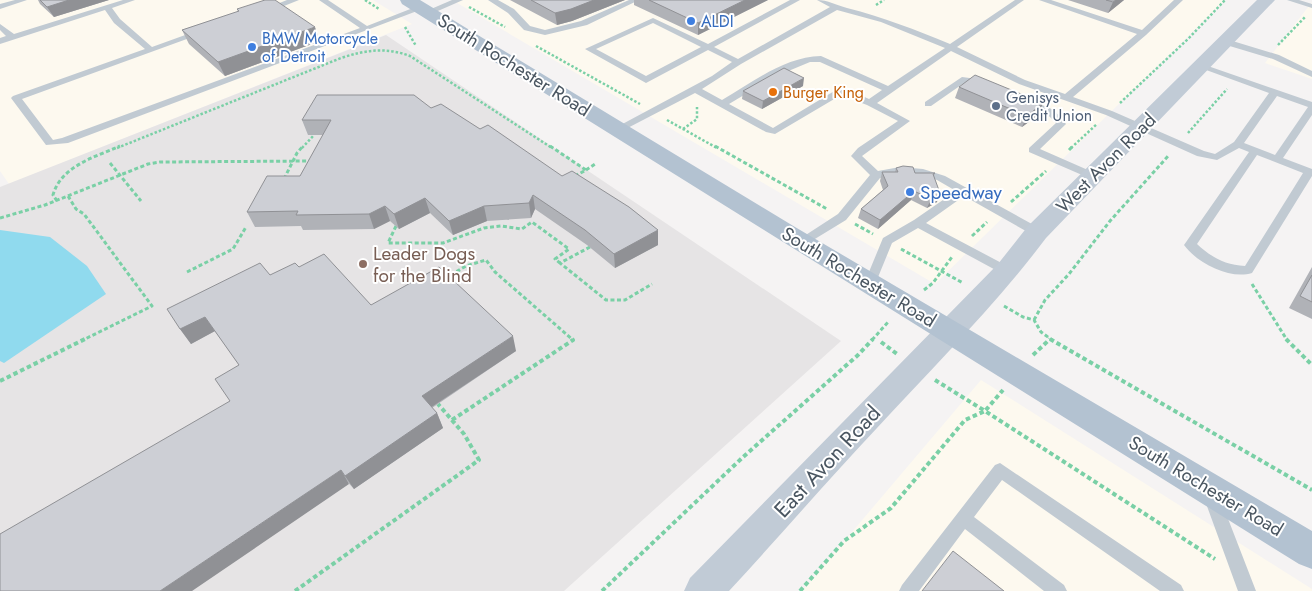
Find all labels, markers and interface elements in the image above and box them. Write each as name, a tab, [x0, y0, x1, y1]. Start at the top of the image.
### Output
street label: South Rochester Road	[432, 7, 596, 123]
place label: ALDI	[701, 10, 734, 33]
marker: ALDI	[685, 15, 697, 27]
place label: BMW Motorcycle of Detroit	[262, 27, 378, 68]
marker: BMW Motorcycle of Detroit	[246, 41, 258, 53]
place label: Burger King	[783, 81, 864, 104]
marker: Burger King	[767, 86, 779, 98]
place label: Genisys Credit Union	[1006, 86, 1092, 127]
marker: Genisys Credit Union	[990, 100, 1002, 112]
street label: West Avon Road	[1050, 107, 1162, 219]
place label: Speedway	[920, 179, 1003, 206]
marker: Speedway	[904, 186, 916, 198]
street label: South Rochester Road	[777, 220, 941, 334]
place label: Leader Dogs for the Blind	[373, 240, 475, 289]
marker: Leader Dogs for the Blind	[357, 258, 369, 270]
street label: East Avon Road	[766, 397, 888, 525]
street label: South Rochester Road	[1124, 429, 1288, 543]

